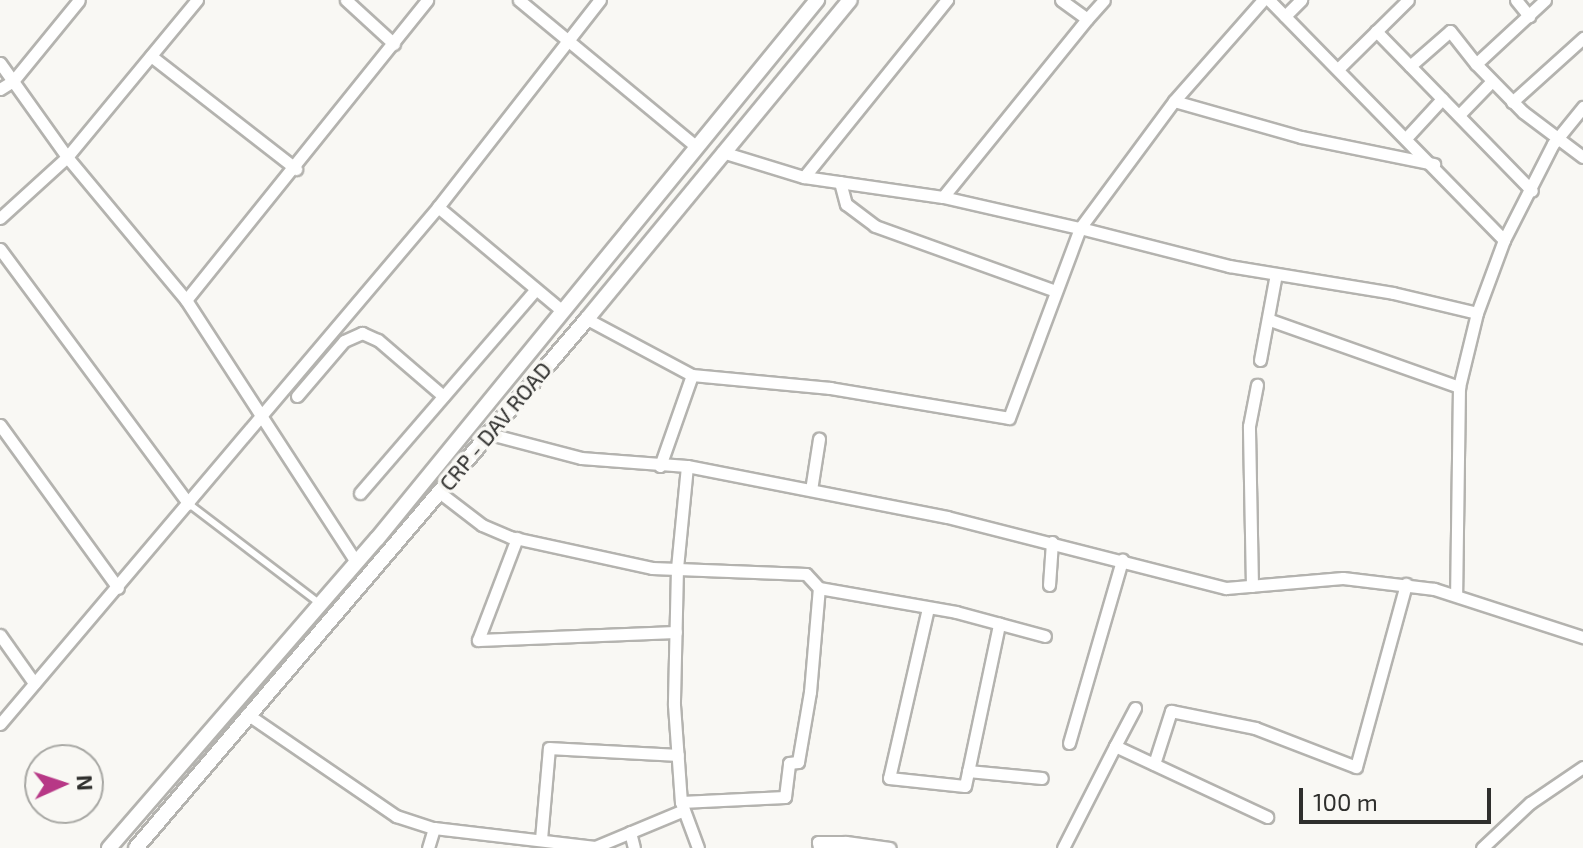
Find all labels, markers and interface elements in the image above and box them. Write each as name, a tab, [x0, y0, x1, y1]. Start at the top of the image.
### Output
street label: CRP - DAV ROAD	[433, 356, 557, 496]
north arrow	[24, 744, 104, 824]
scale bar	[1303, 772, 1495, 822]
text: N	[73, 774, 99, 791]
text: 100 m	[1313, 787, 1378, 816]

